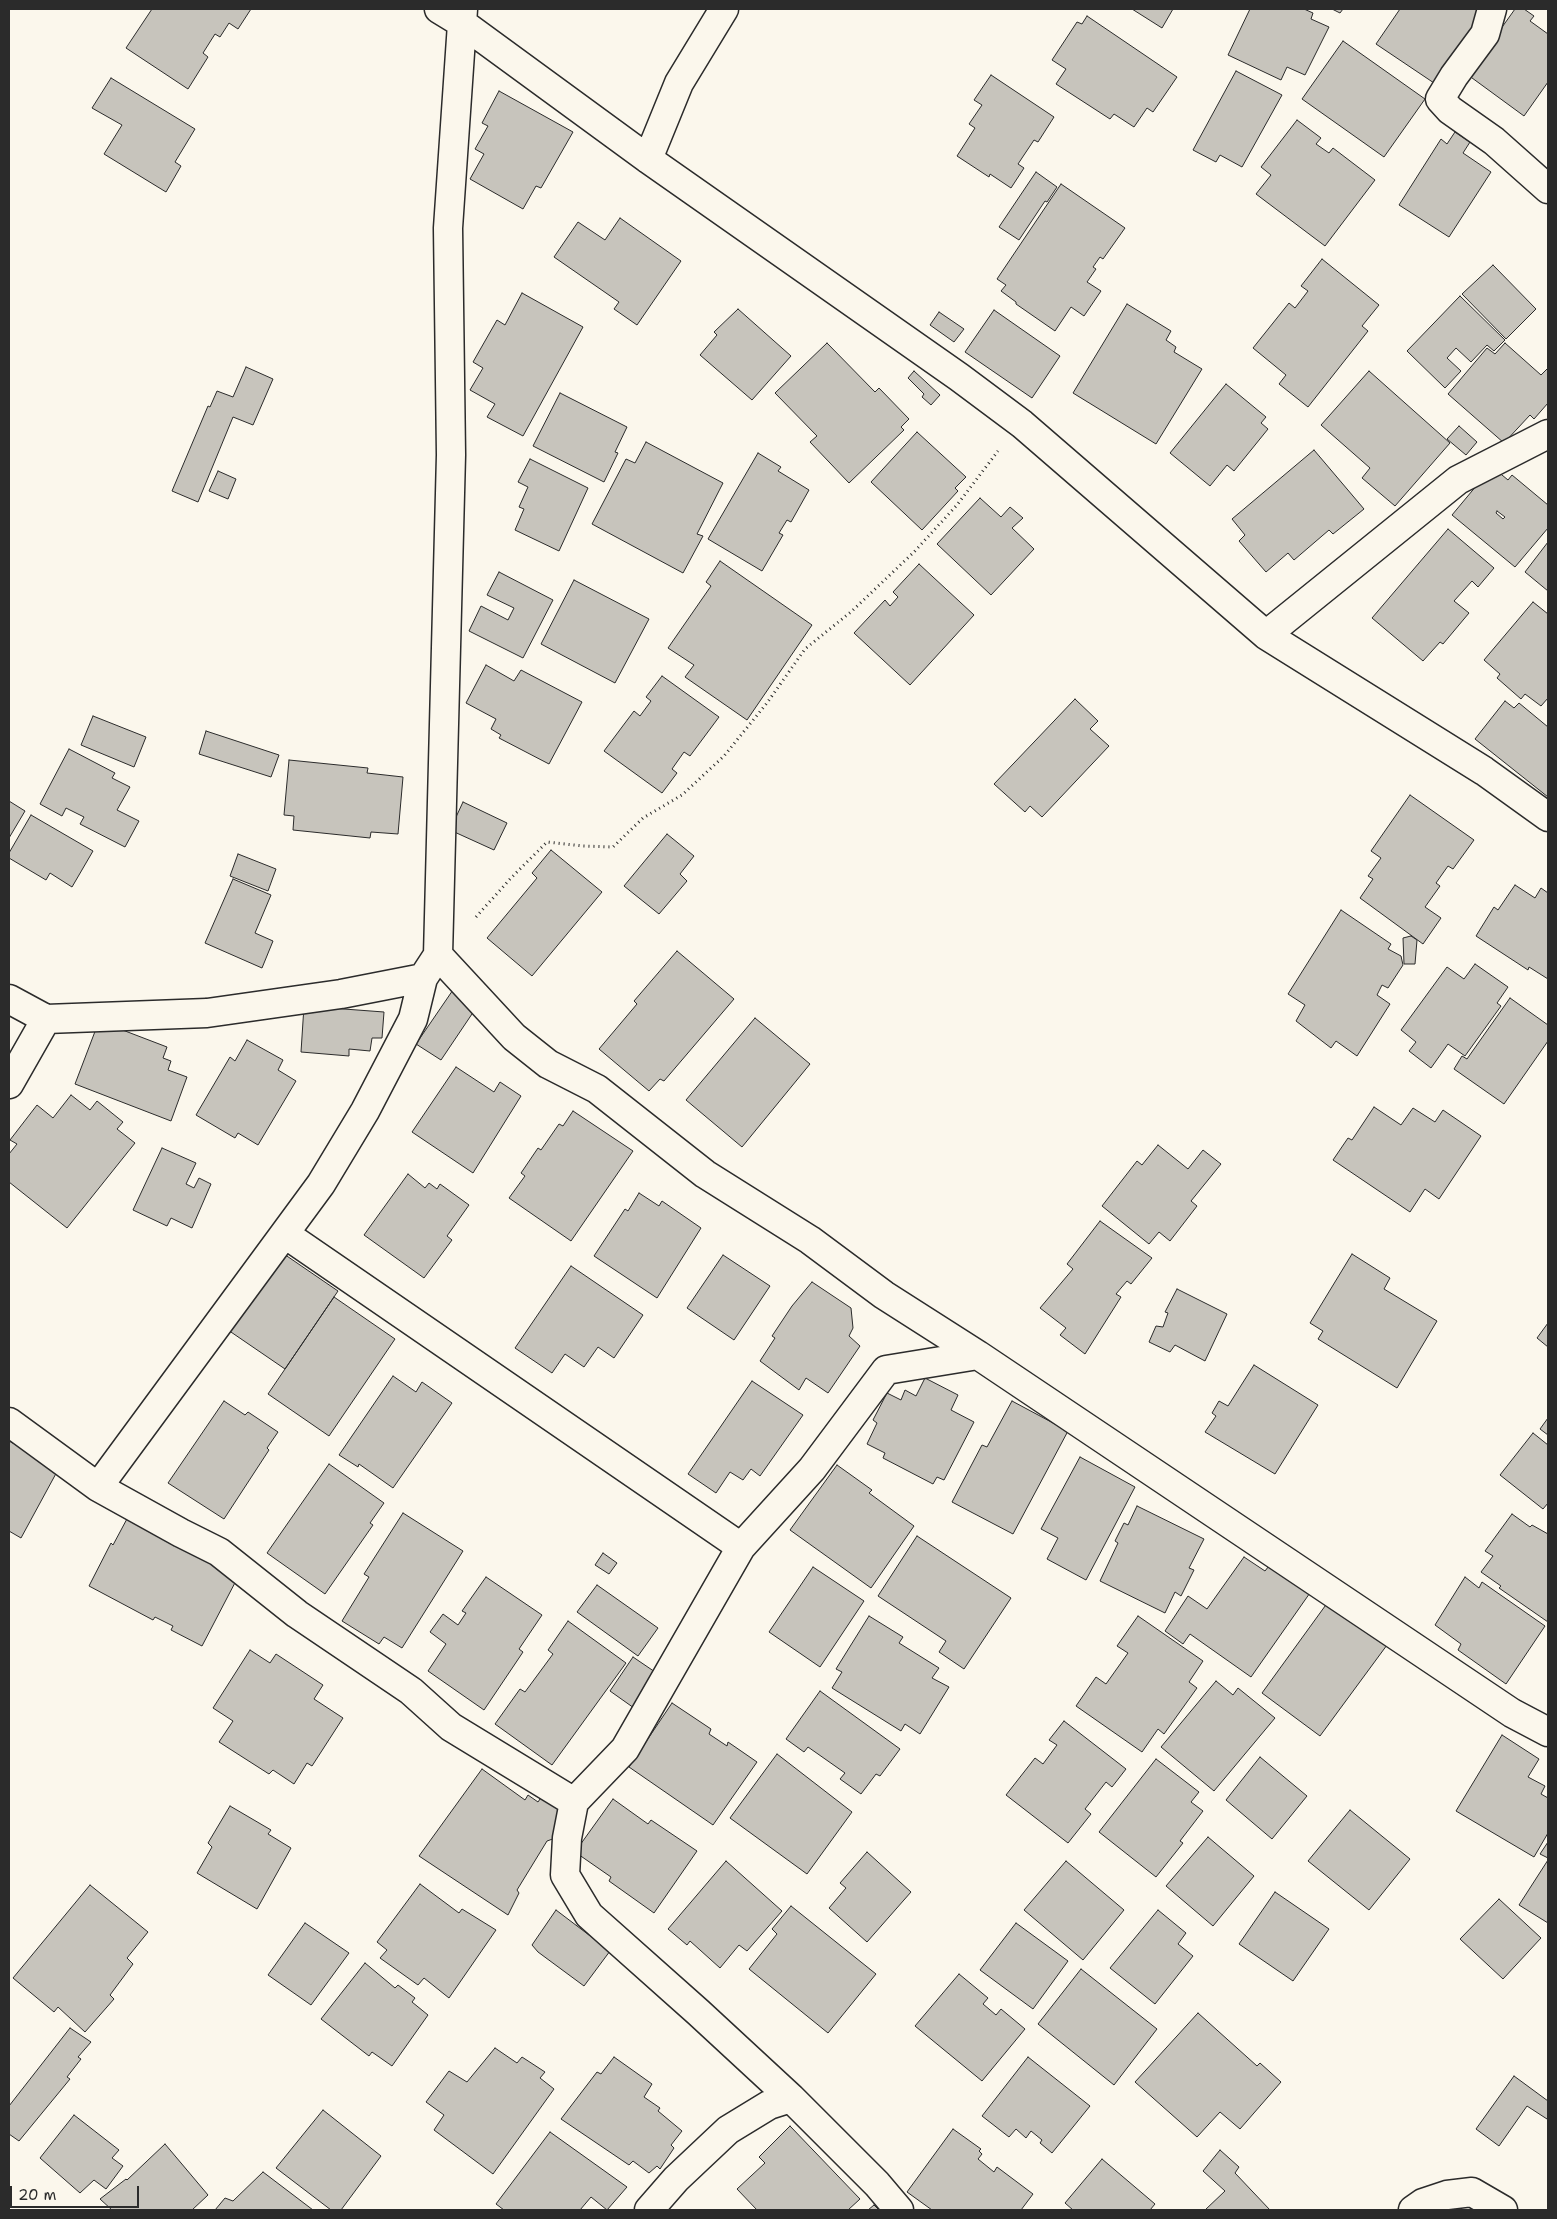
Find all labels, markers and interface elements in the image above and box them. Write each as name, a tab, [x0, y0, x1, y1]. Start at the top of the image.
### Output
scale bar	[12, 2176, 141, 2208]
text: 20 m	[18, 2185, 57, 2205]

